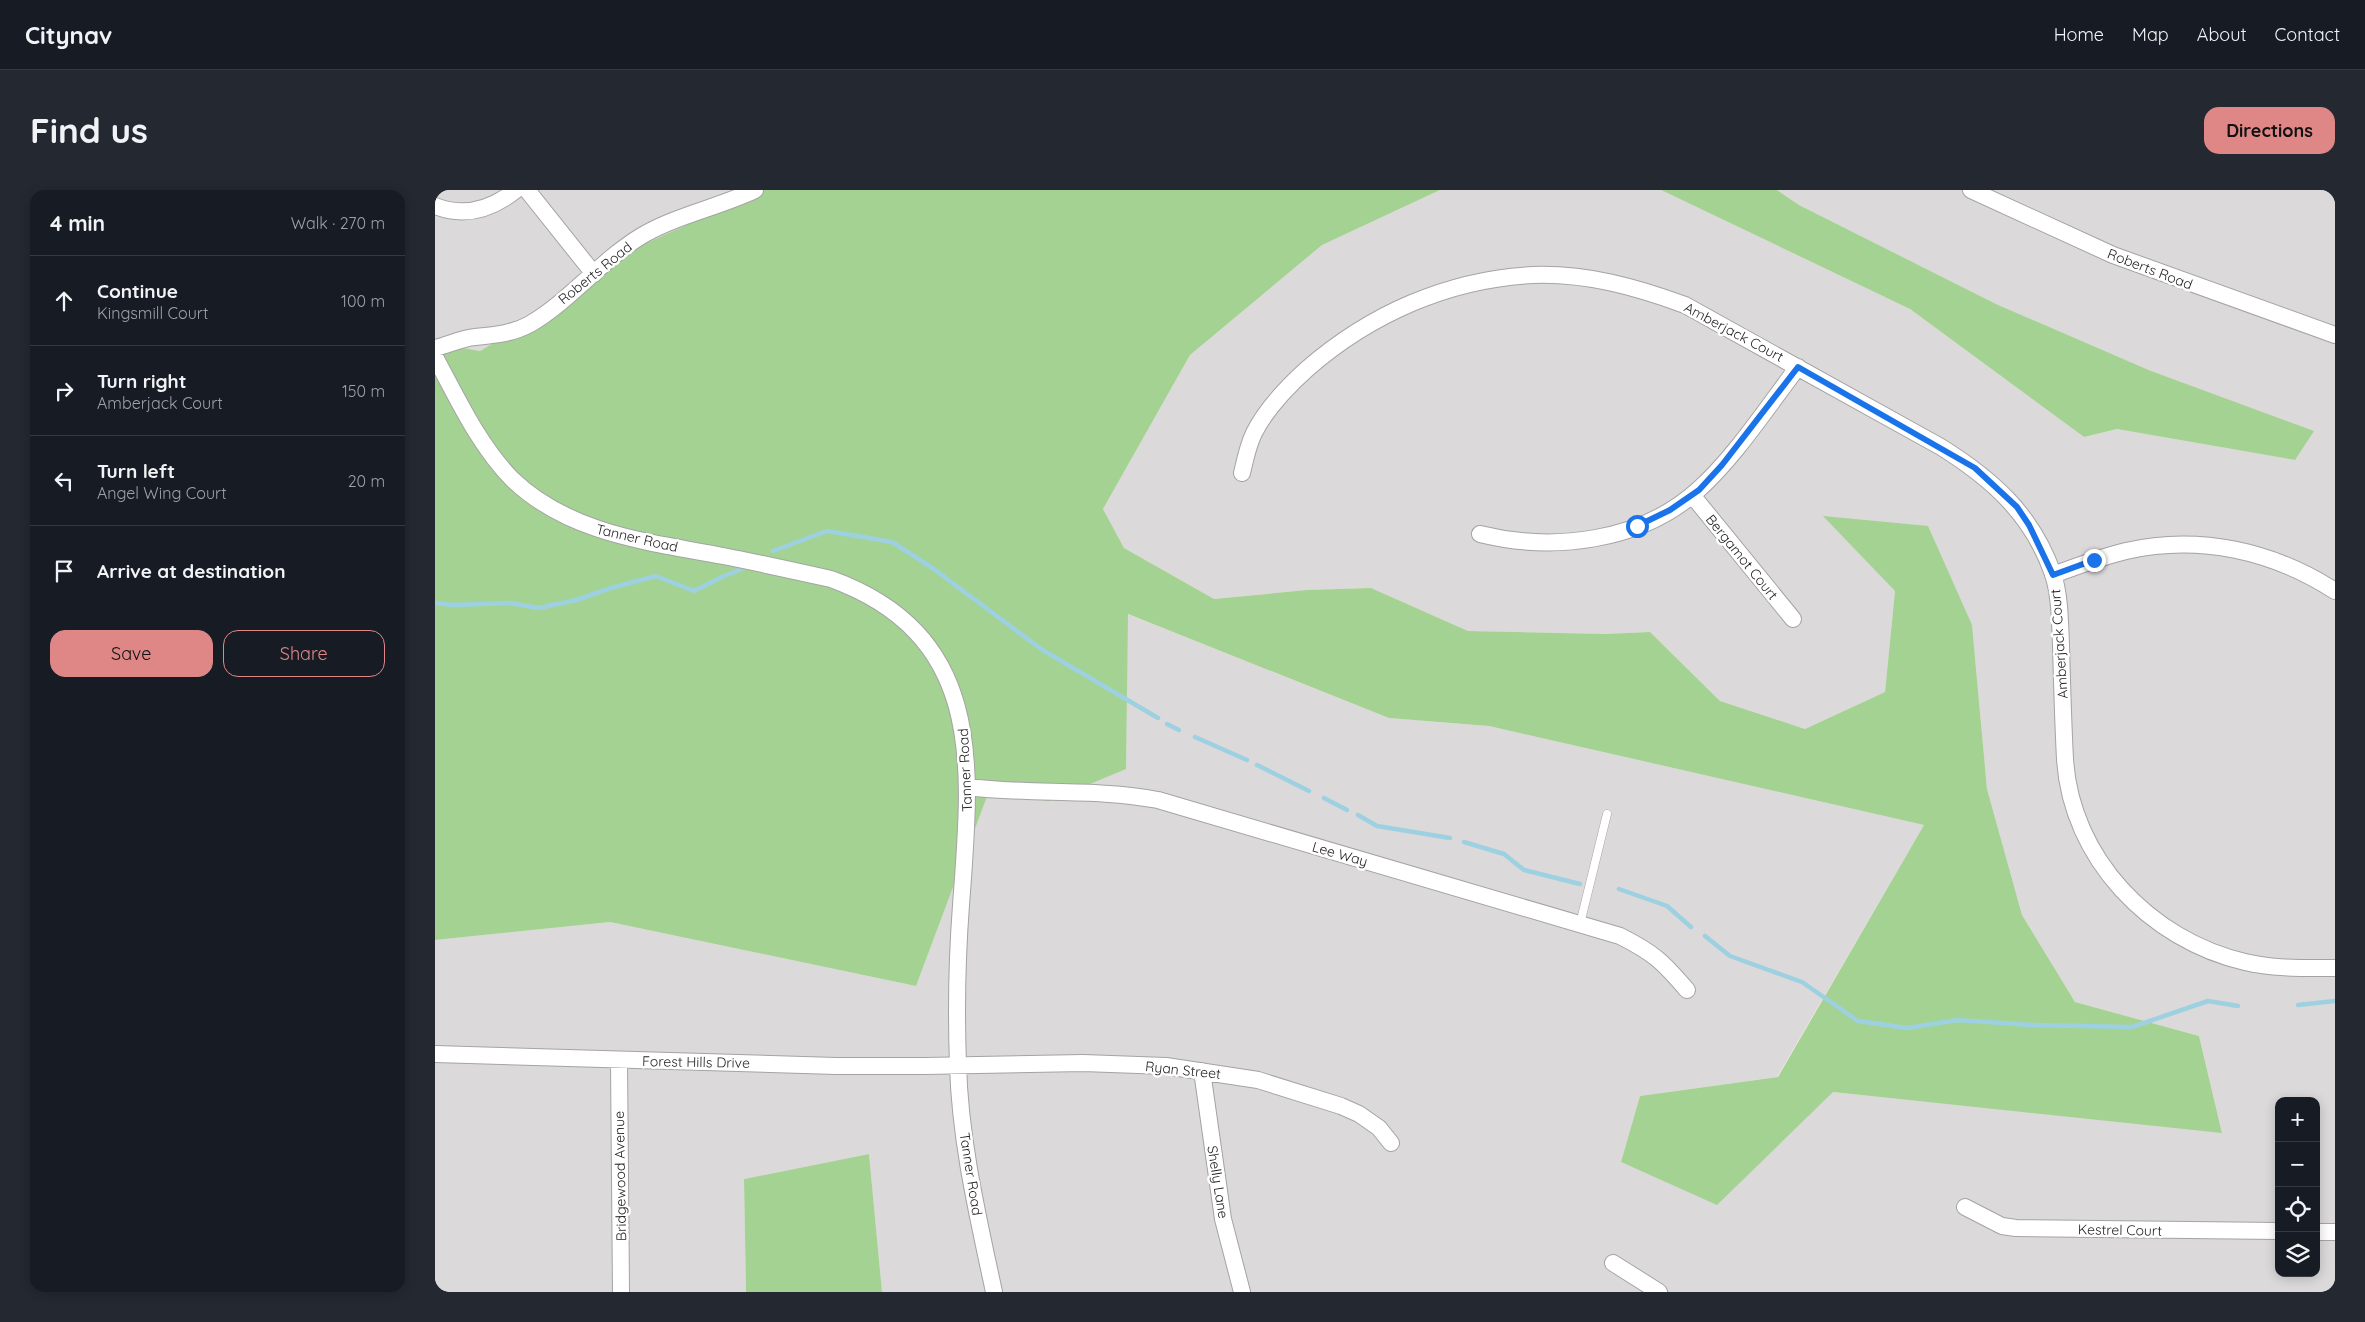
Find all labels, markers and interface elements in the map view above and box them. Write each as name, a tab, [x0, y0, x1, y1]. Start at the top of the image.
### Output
text: Citynav	[25, 20, 112, 50]
text: Home	[2054, 23, 2104, 46]
text: Map	[2132, 23, 2169, 46]
text: About	[2197, 23, 2247, 46]
text: Contact	[2275, 23, 2340, 46]
button: Directions	[2204, 107, 2335, 154]
text: Find us	[30, 108, 148, 152]
text: 4 min	[50, 210, 105, 236]
text: Walk · 270 m	[291, 213, 385, 233]
street label: Roberts Road	[554, 238, 636, 308]
street label: Roberts Road	[2105, 245, 2195, 293]
text: Continue	[97, 279, 178, 303]
icon: ahead	[50, 287, 78, 315]
text: 100 m	[341, 291, 385, 311]
street label: Amberjack Court	[1681, 298, 1787, 366]
text: Kingsmill Court	[97, 303, 208, 323]
text: Turn right	[97, 369, 186, 393]
icon: right	[50, 377, 78, 405]
text: 150 m	[342, 381, 385, 401]
text: Amberjack Court	[97, 393, 223, 413]
text: Turn left	[97, 459, 175, 483]
icon: left	[50, 467, 78, 495]
text: 20 m	[348, 471, 385, 491]
text: Angel Wing Court	[97, 483, 227, 503]
street label: Bergamot Court	[1702, 511, 1782, 604]
route start	[1626, 515, 1649, 538]
street label: Tanner Road	[594, 520, 680, 556]
route end	[2083, 549, 2106, 572]
icon: arrive	[50, 557, 78, 585]
text: Arrive at destination	[97, 559, 286, 583]
street label: Amberjack Court	[2046, 588, 2072, 699]
button: Save	[50, 630, 213, 677]
button: Share	[223, 630, 385, 677]
street label: Tanner Road	[954, 728, 976, 812]
street label: Lee Way	[1310, 838, 1370, 870]
street label: Forest Hills Drive	[642, 1052, 750, 1072]
street label: Ryan Street	[1144, 1057, 1222, 1083]
map controls	[2275, 1097, 2320, 1277]
button: +	[2275, 1097, 2320, 1142]
street label: Bridgewood Avenue	[610, 1111, 630, 1241]
street label: Tanner Road	[956, 1131, 986, 1217]
button: −	[2275, 1142, 2320, 1187]
street label: Shelly Lane	[1203, 1144, 1233, 1220]
button: locate	[2275, 1187, 2320, 1232]
street label: Kestrel Court	[2078, 1220, 2162, 1240]
button: layers	[2275, 1232, 2320, 1277]

